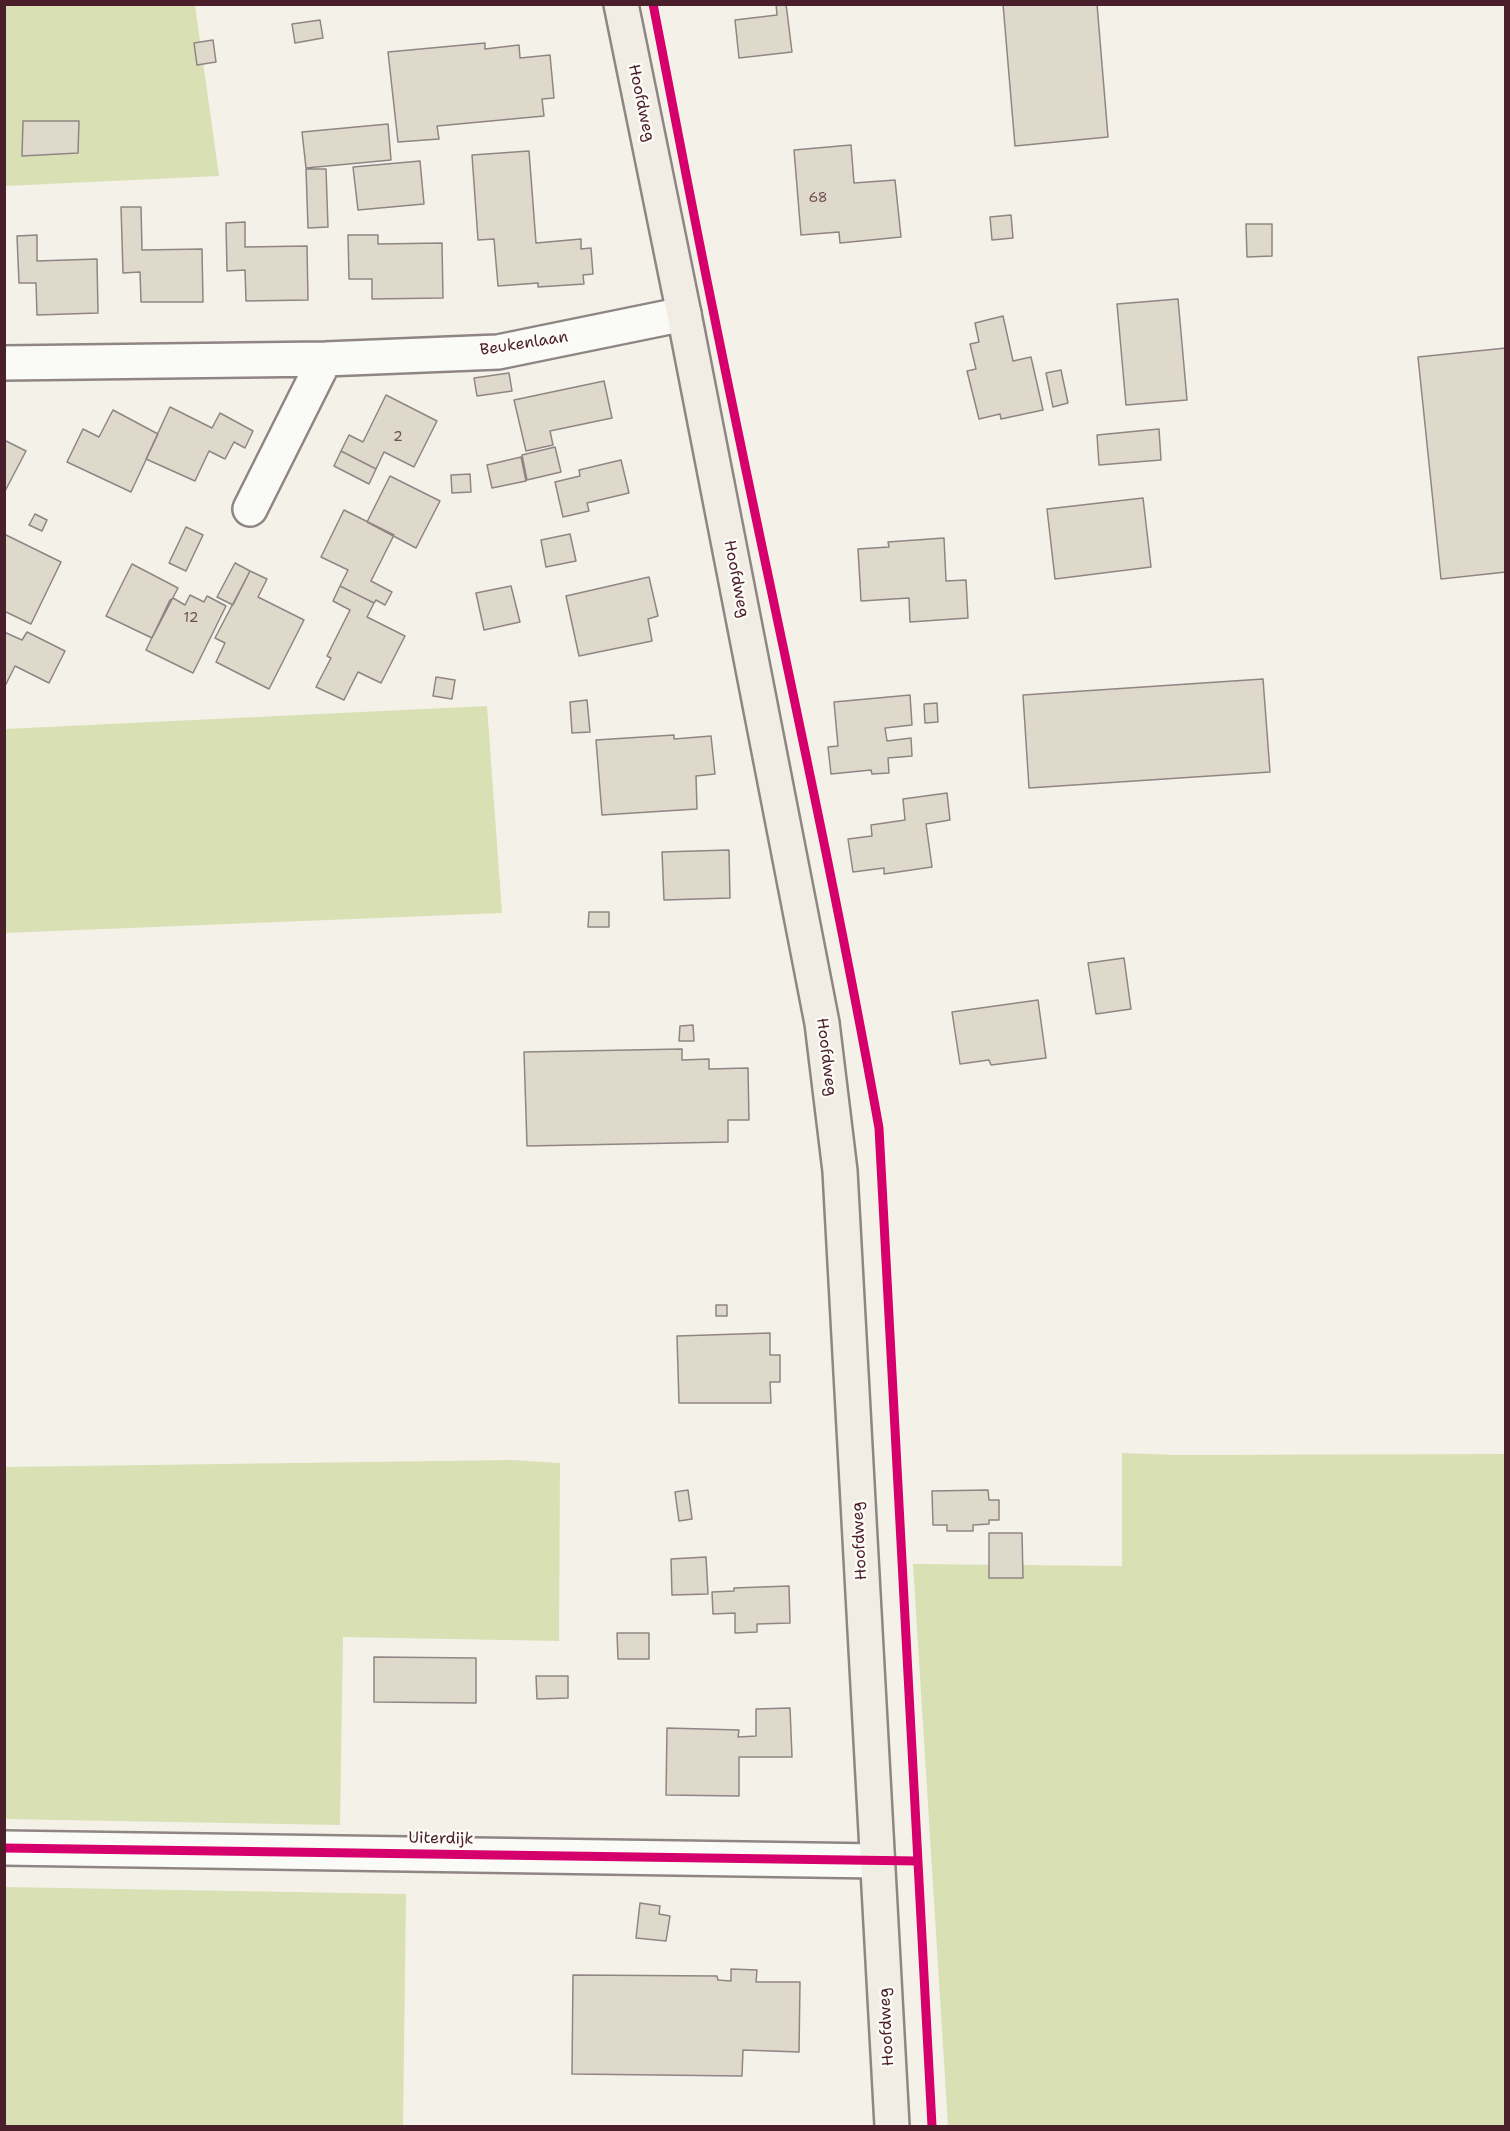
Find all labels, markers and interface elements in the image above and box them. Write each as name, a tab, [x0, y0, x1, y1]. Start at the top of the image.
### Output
street label: Hoofdweg	[623, 63, 659, 143]
house number: 68	[808, 190, 828, 206]
street label: Beukenlaan	[479, 328, 569, 360]
house number: 2	[393, 429, 403, 445]
street label: Hoofdweg	[719, 539, 753, 619]
house number: 12	[184, 610, 198, 626]
street label: Hoofdweg	[812, 1017, 840, 1097]
street label: Hoofdweg	[848, 1501, 872, 1581]
street label: Uiterdijk	[408, 1829, 474, 1849]
street label: Hoofdweg	[875, 1987, 899, 2067]

